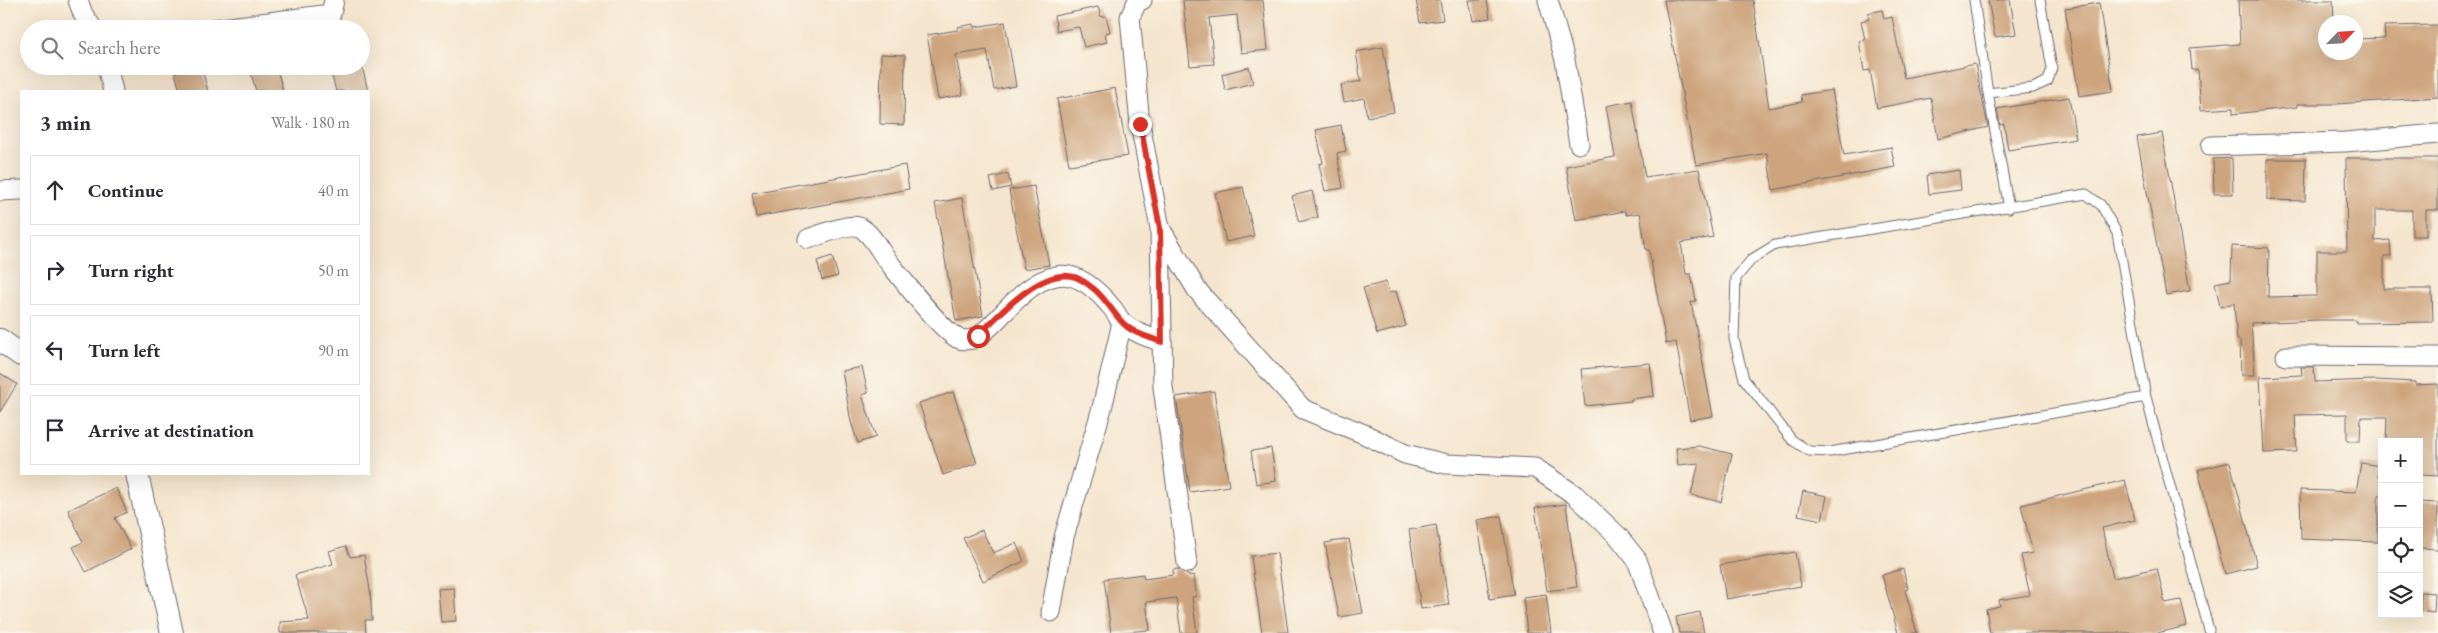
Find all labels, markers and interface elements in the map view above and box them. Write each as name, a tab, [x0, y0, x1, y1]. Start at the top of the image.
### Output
north arrow	[2318, 15, 2363, 60]
search box	[20, 20, 370, 75]
icon: search	[38, 34, 66, 62]
text: Search here	[78, 35, 160, 60]
text: 3 min	[40, 109, 91, 136]
text: Walk · 180 m	[271, 112, 350, 133]
route end	[1129, 113, 1152, 136]
icon: ahead	[41, 176, 69, 204]
text: Continue	[88, 178, 163, 203]
text: 40 m	[318, 180, 349, 201]
icon: right	[41, 256, 69, 284]
text: Turn right	[88, 258, 174, 283]
text: 50 m	[318, 260, 349, 281]
route start	[967, 325, 990, 348]
icon: left	[41, 336, 69, 364]
text: Turn left	[88, 338, 160, 363]
text: 90 m	[318, 340, 349, 361]
icon: arrive	[41, 416, 69, 444]
text: Arrive at destination	[88, 418, 254, 443]
map controls	[2378, 438, 2423, 618]
button: +	[2378, 438, 2423, 483]
button: −	[2378, 483, 2423, 528]
button: locate	[2378, 528, 2423, 573]
button: layers	[2378, 573, 2423, 618]

